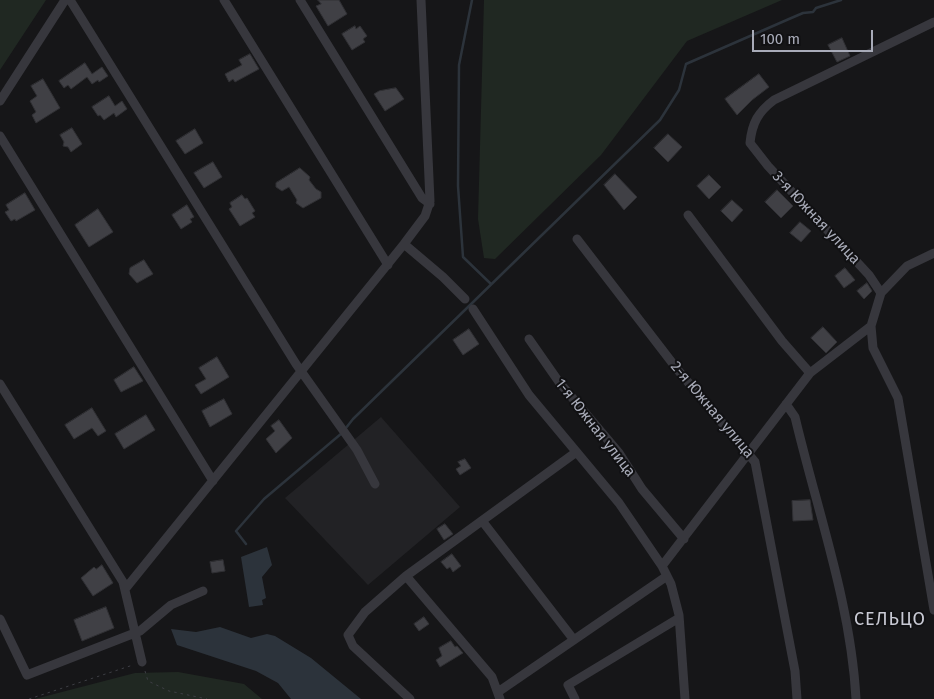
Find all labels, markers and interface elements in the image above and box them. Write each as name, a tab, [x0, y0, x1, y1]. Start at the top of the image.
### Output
scale bar	[754, 20, 875, 52]
text: 100 m	[760, 30, 800, 48]
street label: 3-я Южная улица	[768, 168, 864, 268]
street label: 2-я Южная улица	[666, 358, 758, 462]
street label: 1-я Южная улица	[551, 375, 639, 481]
district label: СЕЛЬЦО	[853, 609, 927, 631]

